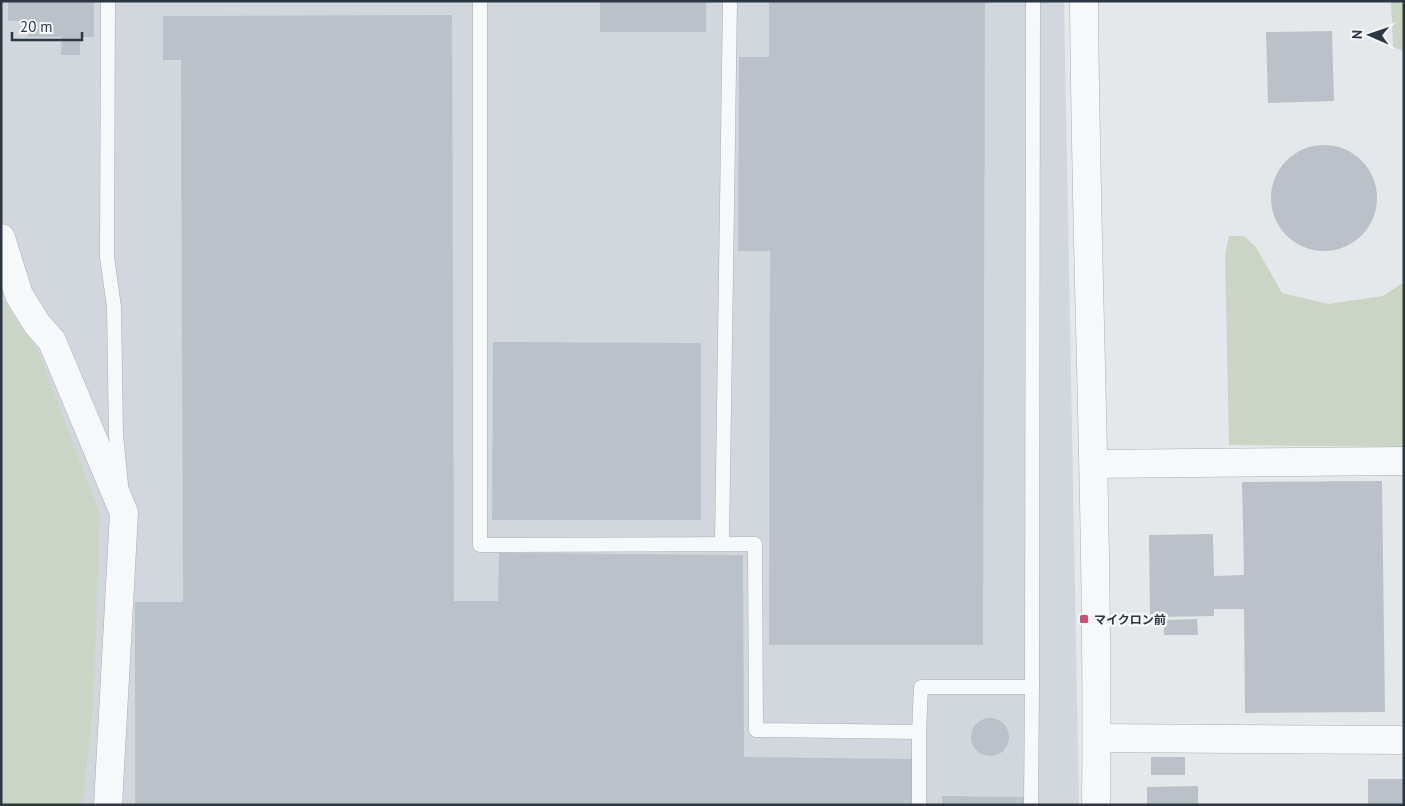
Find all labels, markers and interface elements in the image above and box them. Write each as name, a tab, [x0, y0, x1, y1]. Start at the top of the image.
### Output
scale bar	[12, 10, 82, 42]
north arrow	[1345, 10, 1395, 60]
text: 20 m	[20, 17, 53, 36]
text: N	[1348, 30, 1366, 39]
place label: マイクロン前	[1094, 612, 1166, 627]
marker: マイクロン前	[1078, 613, 1090, 625]

